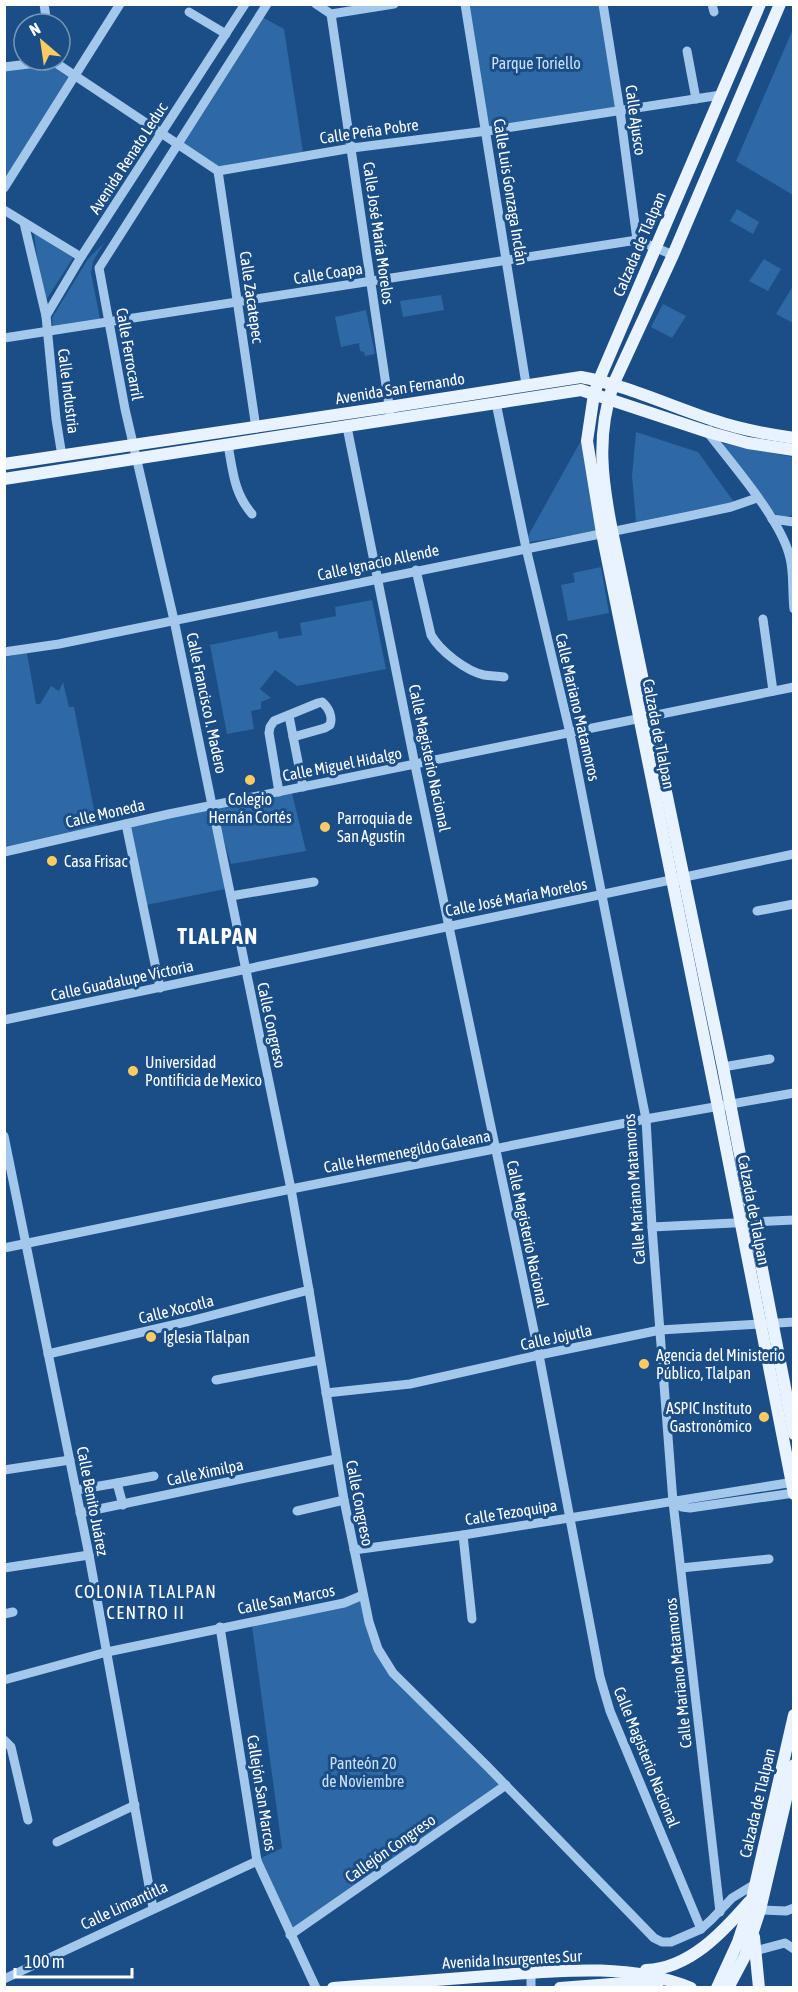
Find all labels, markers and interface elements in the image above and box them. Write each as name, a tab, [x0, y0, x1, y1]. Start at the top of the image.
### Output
north arrow	[12, 12, 72, 72]
text: N	[26, 19, 43, 39]
park label: Parque Toriello	[491, 54, 581, 73]
street label: Calle Ajusco	[621, 84, 650, 156]
street label: Avenida Renato Leduc	[85, 99, 171, 217]
street label: Calle Peña Pobre	[318, 115, 420, 147]
street label: Calle Luis Gonzaga Inclán	[490, 117, 531, 267]
street label: Calle José María Morelos	[360, 161, 398, 306]
street label: Calzada de Tlalpan	[609, 189, 670, 299]
street label: Calle Zacatepec	[236, 250, 267, 344]
street label: Calle Coapa	[292, 259, 364, 288]
street label: Calle Ferrocarril	[113, 306, 147, 402]
street label: Calle Industria	[55, 347, 83, 435]
street label: Avenida San Fernando	[334, 369, 466, 407]
street label: Calle Ignacio Allende	[316, 540, 441, 585]
street label: Calle Francisco I. Madero	[183, 631, 231, 775]
street label: Calle Mariano Matamoros	[552, 631, 604, 783]
street label: Calzada de Tlalpan	[639, 677, 678, 791]
street label: Calle Magisterio Nacional	[405, 683, 455, 834]
street label: Calle Miguel Hidalgo	[281, 744, 403, 785]
marker: Colegio Hernán Cortés	[243, 773, 257, 787]
place label: Colegio Hernán Cortés	[208, 790, 292, 826]
street label: Calle Moneda	[64, 795, 146, 831]
place label: Parroquia de San Agustín	[337, 809, 412, 846]
marker: Parroquia de San Agustín	[318, 820, 332, 834]
place label: Casa Frisac	[64, 852, 128, 870]
marker: Casa Frisac	[45, 854, 59, 868]
street label: Calle José María Morelos	[444, 874, 589, 920]
district label: TLALPAN	[177, 923, 259, 949]
street label: Calle Guadalupe Victoria	[49, 956, 195, 1005]
street label: Calle Congreso	[253, 981, 290, 1070]
place label: Universidad Pontificia de Mexico	[145, 1053, 262, 1089]
marker: Universidad Pontificia de Mexico	[126, 1064, 140, 1078]
street label: Calle Mariano Matamoros	[620, 1113, 648, 1265]
street label: Calle Hermenegildo Galeana	[322, 1126, 492, 1177]
street label: Calzada de Tlalpan	[734, 1153, 773, 1267]
street label: Calle Magisterio Nacional	[503, 1159, 553, 1310]
street label: Calle Xocotla	[137, 1291, 215, 1327]
street label: Calle Jojutla	[519, 1321, 594, 1354]
place label: Iglesia Tlalpan	[163, 1328, 250, 1347]
marker: Iglesia Tlalpan	[144, 1330, 158, 1344]
place label: Agencia del Ministerio Público, Tlalpan	[656, 1346, 785, 1383]
marker: Agencia del Ministerio Público, Tlalpan	[637, 1357, 651, 1371]
place label: ASPIC Instituto Gastronómico	[666, 1399, 752, 1435]
marker: ASPIC Instituto Gastronómico	[757, 1410, 771, 1424]
street label: Calle Benito Juárez	[74, 1445, 112, 1557]
street label: Calle Ximilpa	[165, 1455, 245, 1490]
street label: Calle Congreso	[342, 1459, 377, 1548]
street label: Calle Tezoquipa	[464, 1496, 558, 1529]
district label: COLONIA TLALPAN CENTRO II	[75, 1581, 217, 1623]
street label: Calle San Marcos	[236, 1581, 336, 1617]
street label: Calle Mariano Matamoros	[661, 1597, 695, 1749]
street label: Calle Magisterio Nacional	[610, 1684, 684, 1831]
street label: Callejón San Marcos	[243, 1734, 280, 1853]
street label: Calzada de Tlalpan	[736, 1747, 779, 1860]
park label: Panteón 20 de Noviembre	[322, 1754, 404, 1790]
street label: Callejón Congreso	[341, 1810, 439, 1887]
street label: Calle Limantitla	[78, 1877, 170, 1933]
scale bar	[15, 1941, 132, 1979]
street label: Avenida Insurgentes Sur	[442, 1946, 583, 1973]
text: 100 m	[24, 1951, 65, 1972]

